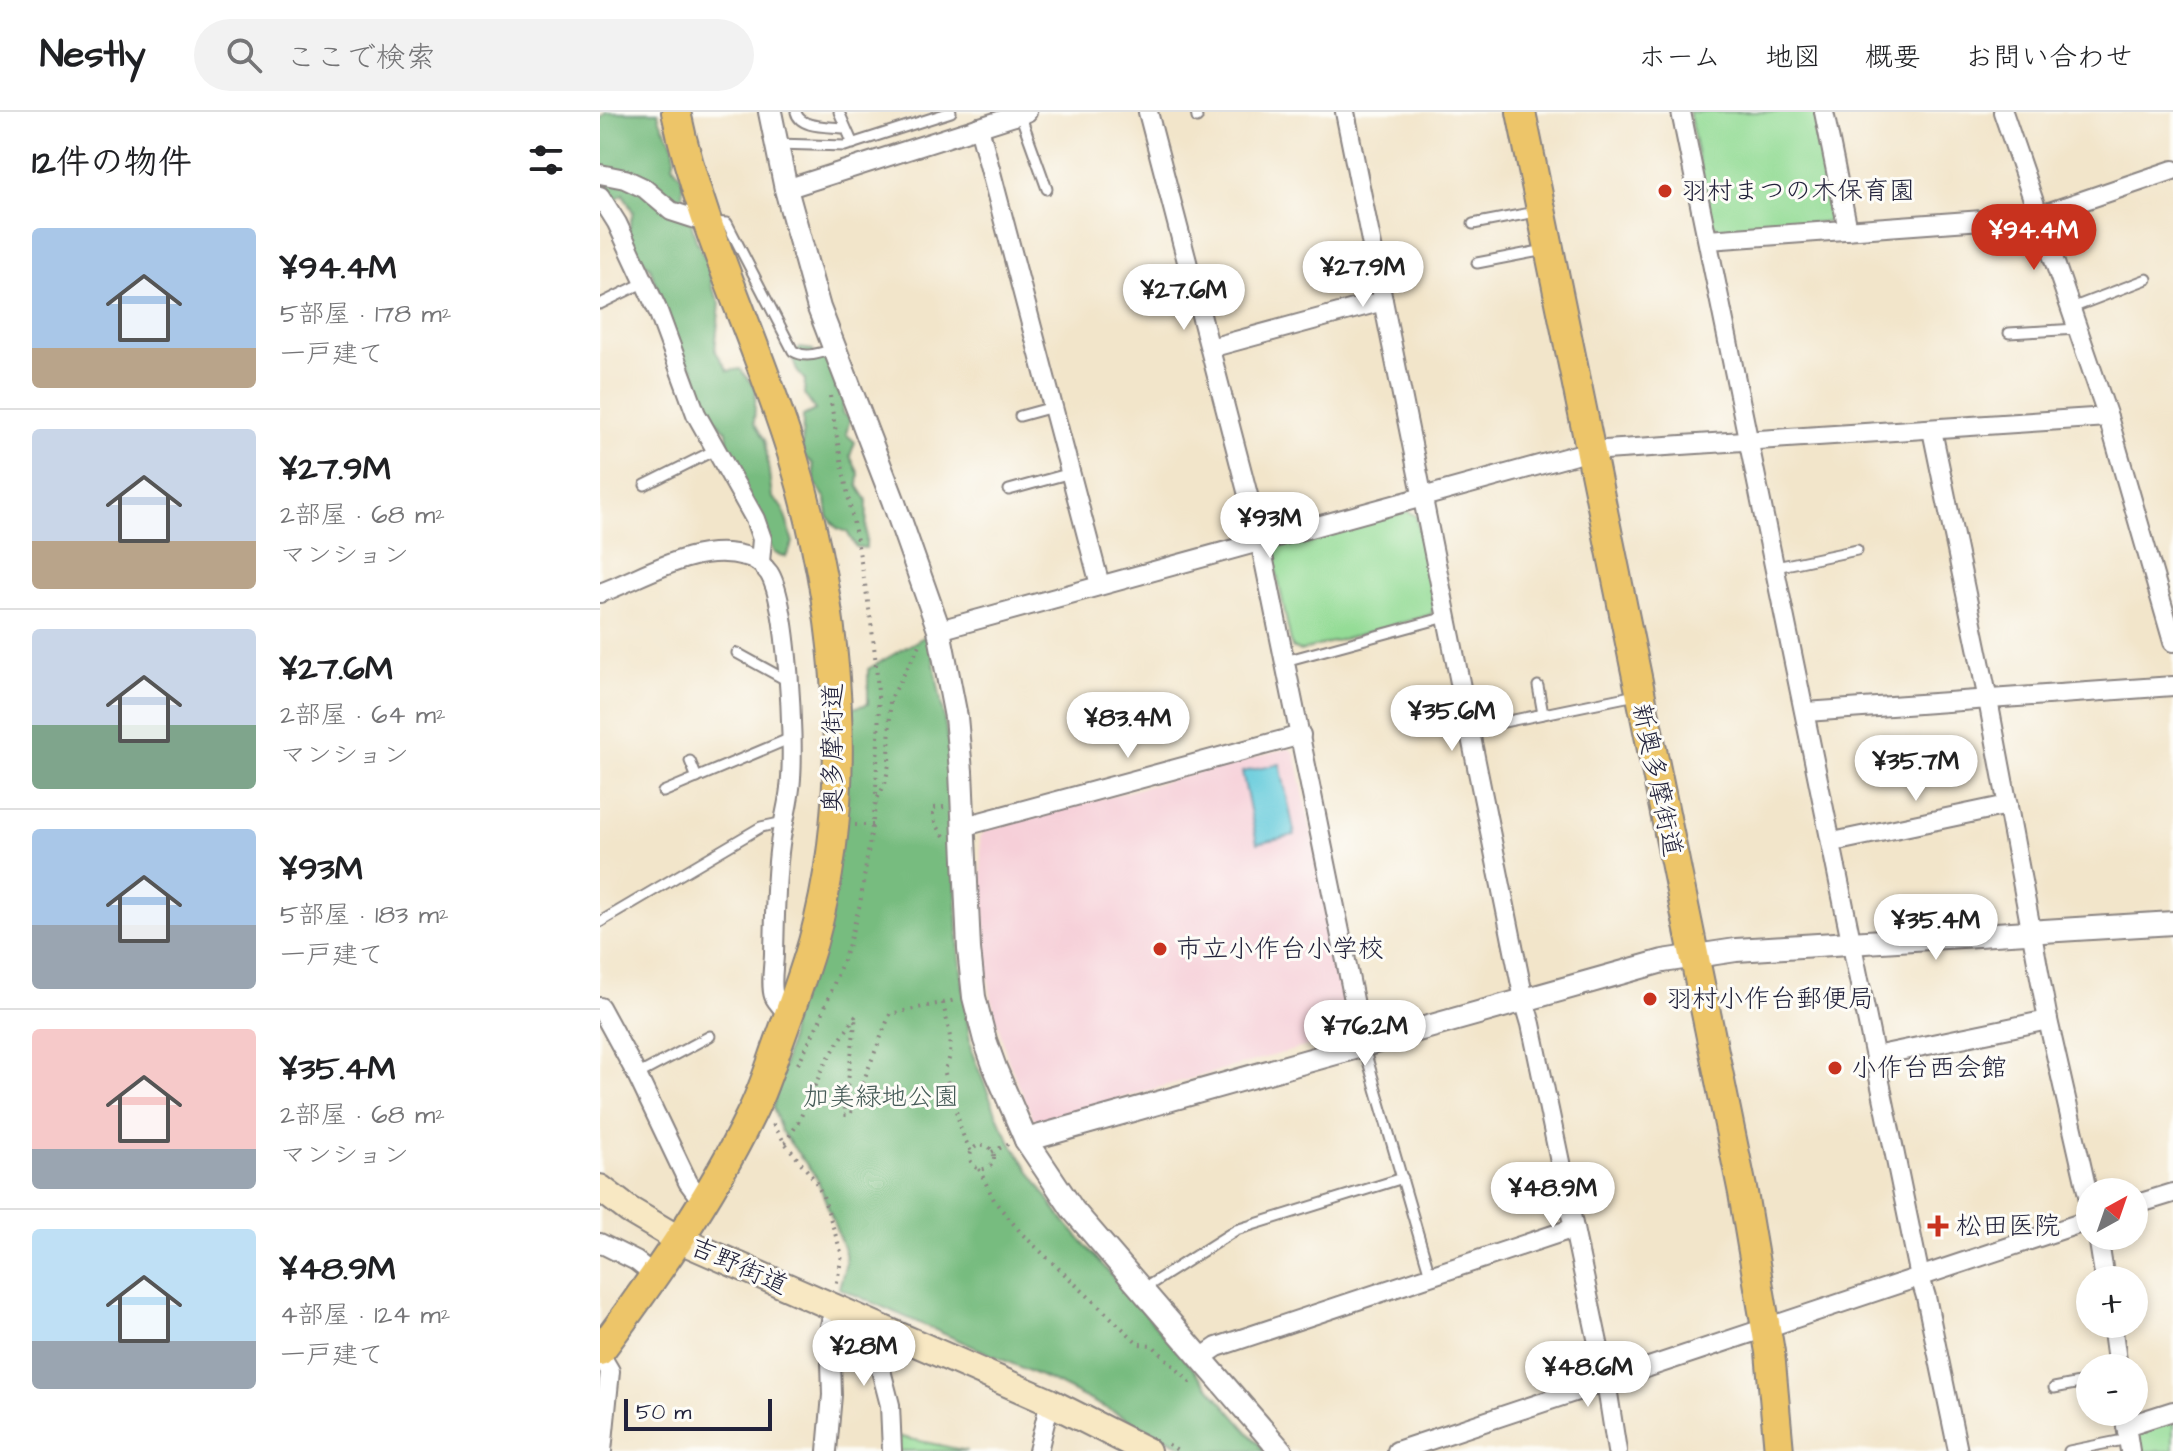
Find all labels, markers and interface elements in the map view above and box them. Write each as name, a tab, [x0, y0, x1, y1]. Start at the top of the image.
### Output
search box	[194, 19, 754, 91]
text: Nestly	[40, 29, 146, 81]
icon: search	[222, 33, 266, 77]
text: ここで検索	[286, 37, 436, 79]
text: ホーム	[1638, 38, 1721, 77]
text: 地図	[1765, 38, 1821, 77]
text: 概要	[1865, 38, 1921, 77]
text: お問い合わせ	[1965, 38, 2133, 77]
icon: filters	[524, 138, 568, 182]
text: 12件の物件	[32, 139, 192, 187]
place label: 羽村まつの木保育園	[1681, 173, 1915, 209]
marker: 羽村まつの木保育園	[1656, 182, 1674, 200]
pin: ¥94.4M	[1969, 204, 2099, 272]
text: ¥94.4M	[1989, 212, 2079, 248]
pin: ¥27.9M	[1298, 241, 1428, 309]
text: ¥94.4M	[280, 244, 397, 292]
text: ¥27.9M	[1321, 249, 1405, 285]
icon: home	[96, 260, 192, 356]
pin: ¥27.6M	[1119, 264, 1249, 332]
text: ¥27.6M	[1141, 272, 1227, 308]
text: 5部屋 · 178 m²	[280, 296, 451, 332]
text: 一戸建て	[280, 336, 384, 372]
text: ¥27.9M	[280, 445, 391, 493]
icon: home	[96, 461, 192, 557]
pin: ¥93M	[1223, 492, 1317, 560]
text: 2部屋 · 68 m²	[280, 497, 445, 533]
text: ¥93M	[1238, 500, 1302, 536]
text: マンション	[280, 537, 409, 573]
text: ¥27.6M	[280, 645, 393, 693]
icon: home	[96, 661, 192, 757]
street label: 奥多摩街道	[815, 683, 851, 813]
pin: ¥35.6M	[1387, 685, 1517, 753]
pin: ¥83.4M	[1063, 692, 1193, 760]
text: ¥35.6M	[1409, 693, 1496, 729]
text: 2部屋 · 64 m²	[280, 697, 446, 733]
text: ¥83.4M	[1085, 700, 1171, 736]
street label: 新奥多摩街道	[1623, 700, 1691, 860]
pin: ¥35.7M	[1851, 735, 1981, 803]
text: マンション	[280, 737, 409, 773]
text: ¥35.7M	[1873, 743, 1959, 779]
text: ¥93M	[280, 845, 363, 893]
icon: home	[96, 861, 192, 957]
pin: ¥35.4M	[1871, 894, 2001, 962]
text: 5部屋 · 183 m²	[280, 897, 449, 933]
text: ¥35.4M	[1892, 902, 1980, 938]
place label: 市立小作台小学校	[1176, 931, 1384, 967]
text: 一戸建て	[280, 937, 384, 973]
marker: 市立小作台小学校	[1151, 940, 1169, 958]
place label: 羽村小作台郵便局	[1666, 981, 1874, 1017]
marker: 羽村小作台郵便局	[1641, 990, 1659, 1008]
pin: ¥76.2M	[1300, 1000, 1430, 1068]
text: ¥76.2M	[1322, 1008, 1408, 1044]
text: ¥35.4M	[280, 1045, 396, 1093]
place label: 小作台西会館	[1851, 1050, 2007, 1086]
marker: 小作台西会館	[1826, 1059, 1844, 1077]
icon: home	[96, 1061, 192, 1157]
park label: 加美緑地公園	[803, 1079, 959, 1115]
text: 2部屋 · 68 m²	[280, 1097, 445, 1133]
text: マンション	[280, 1137, 409, 1173]
pin: ¥48.9M	[1488, 1162, 1618, 1230]
text: ¥48.9M	[1509, 1170, 1597, 1206]
north arrow	[2076, 1178, 2148, 1250]
map controls	[2076, 1178, 2148, 1426]
place label: 松田医院	[1956, 1208, 2060, 1244]
marker: 松田医院	[1927, 1215, 1949, 1237]
street label: 吉野街道	[684, 1228, 794, 1304]
text: ¥48.9M	[280, 1245, 396, 1293]
icon: home	[96, 1261, 192, 1357]
button: +	[2076, 1266, 2148, 1338]
text: 4部屋 · 124 m²	[280, 1297, 450, 1333]
pin: ¥28M	[817, 1320, 911, 1388]
text: ¥28M	[830, 1328, 898, 1364]
text: 一戸建て	[280, 1337, 384, 1373]
pin: ¥48.6M	[1523, 1341, 1653, 1409]
text: ¥48.6M	[1543, 1349, 1633, 1385]
button: −	[2076, 1354, 2148, 1426]
scale bar	[624, 1395, 772, 1431]
text: 50 m	[636, 1397, 691, 1428]

